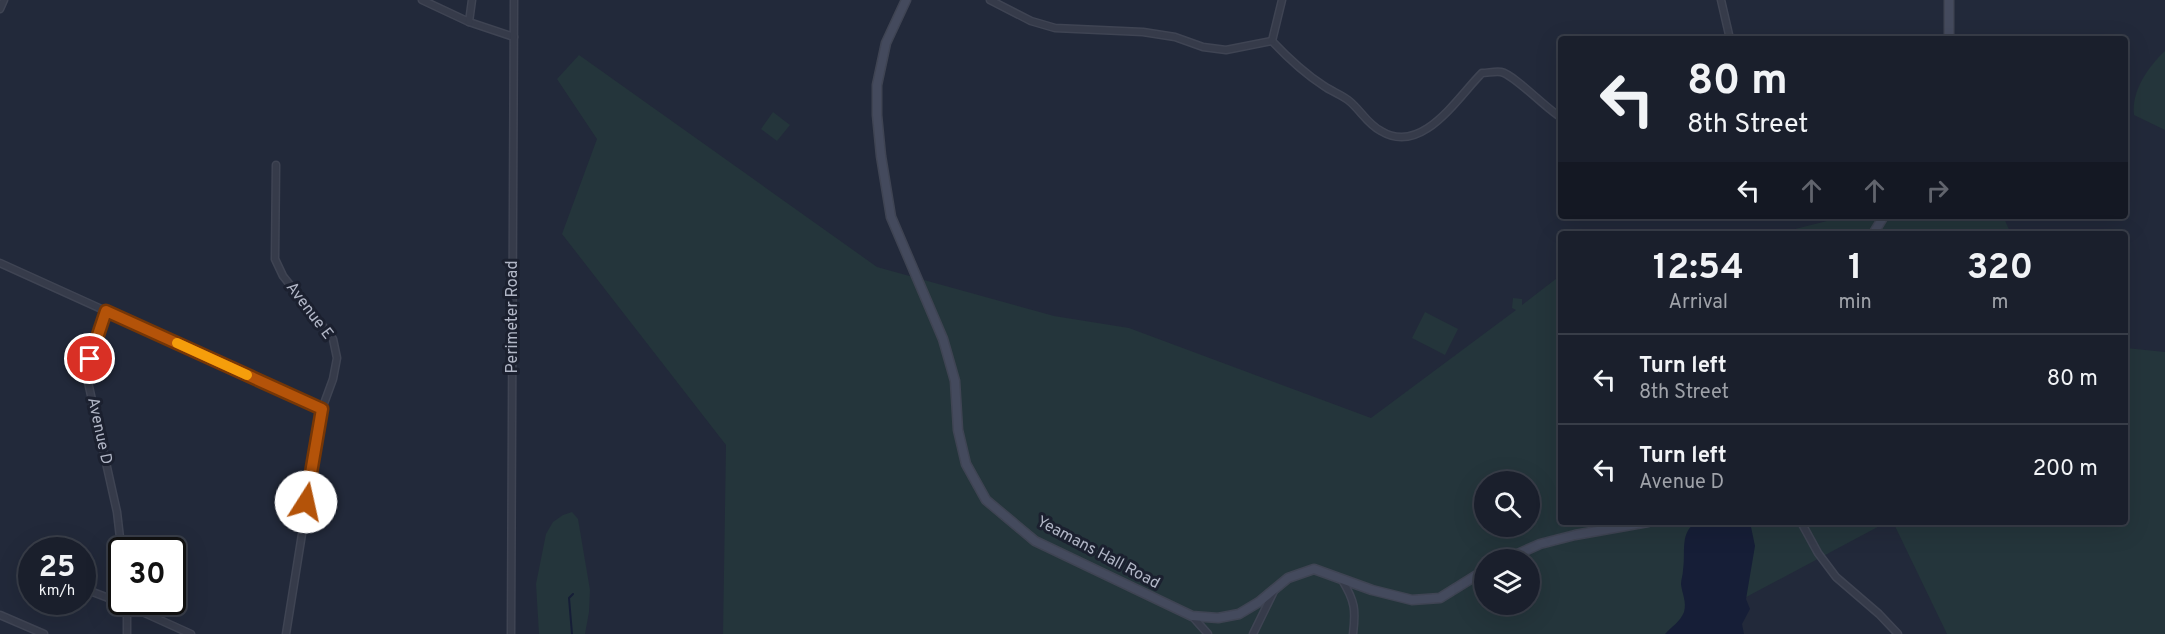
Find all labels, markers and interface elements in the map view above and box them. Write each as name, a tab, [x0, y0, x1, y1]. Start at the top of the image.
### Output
text: 80 m	[1687, 56, 1788, 109]
icon: left	[1588, 60, 1666, 138]
text: 8th Street	[1687, 108, 1809, 142]
icon: left	[1732, 174, 1765, 207]
icon: ahead	[1795, 174, 1828, 207]
icon: ahead	[1858, 174, 1891, 207]
icon: right	[1921, 174, 1954, 207]
text: 12:54	[1653, 246, 1744, 292]
text: 1	[1848, 246, 1862, 292]
text: 320	[1967, 246, 2033, 292]
street label: Perimeter Road	[503, 260, 523, 374]
street label: Avenue E	[281, 278, 337, 344]
text: Arrival	[1668, 290, 1728, 316]
text: min	[1839, 290, 1872, 316]
text: m	[1991, 290, 2008, 316]
pin	[64, 333, 115, 384]
icon: arrive	[73, 342, 106, 375]
text: Turn left	[1639, 353, 1727, 380]
icon: left	[1588, 363, 1621, 396]
text: 80 m	[2047, 366, 2098, 393]
text: 8th Street	[1639, 380, 1729, 406]
street label: Avenue D	[82, 396, 116, 466]
text: Turn left	[1639, 443, 1727, 470]
icon: left	[1588, 453, 1621, 486]
text: 200 m	[2033, 456, 2098, 483]
position arrow	[274, 470, 338, 534]
text: Avenue D	[1639, 470, 1724, 496]
map controls	[1474, 471, 1540, 615]
button: search	[1474, 471, 1540, 537]
street label: Yeamans Hall Road	[1033, 512, 1163, 594]
speed limit sign: 30	[108, 537, 186, 615]
button: layers	[1474, 549, 1540, 615]
text: 25	[39, 550, 75, 587]
text: km/h	[39, 582, 75, 601]

